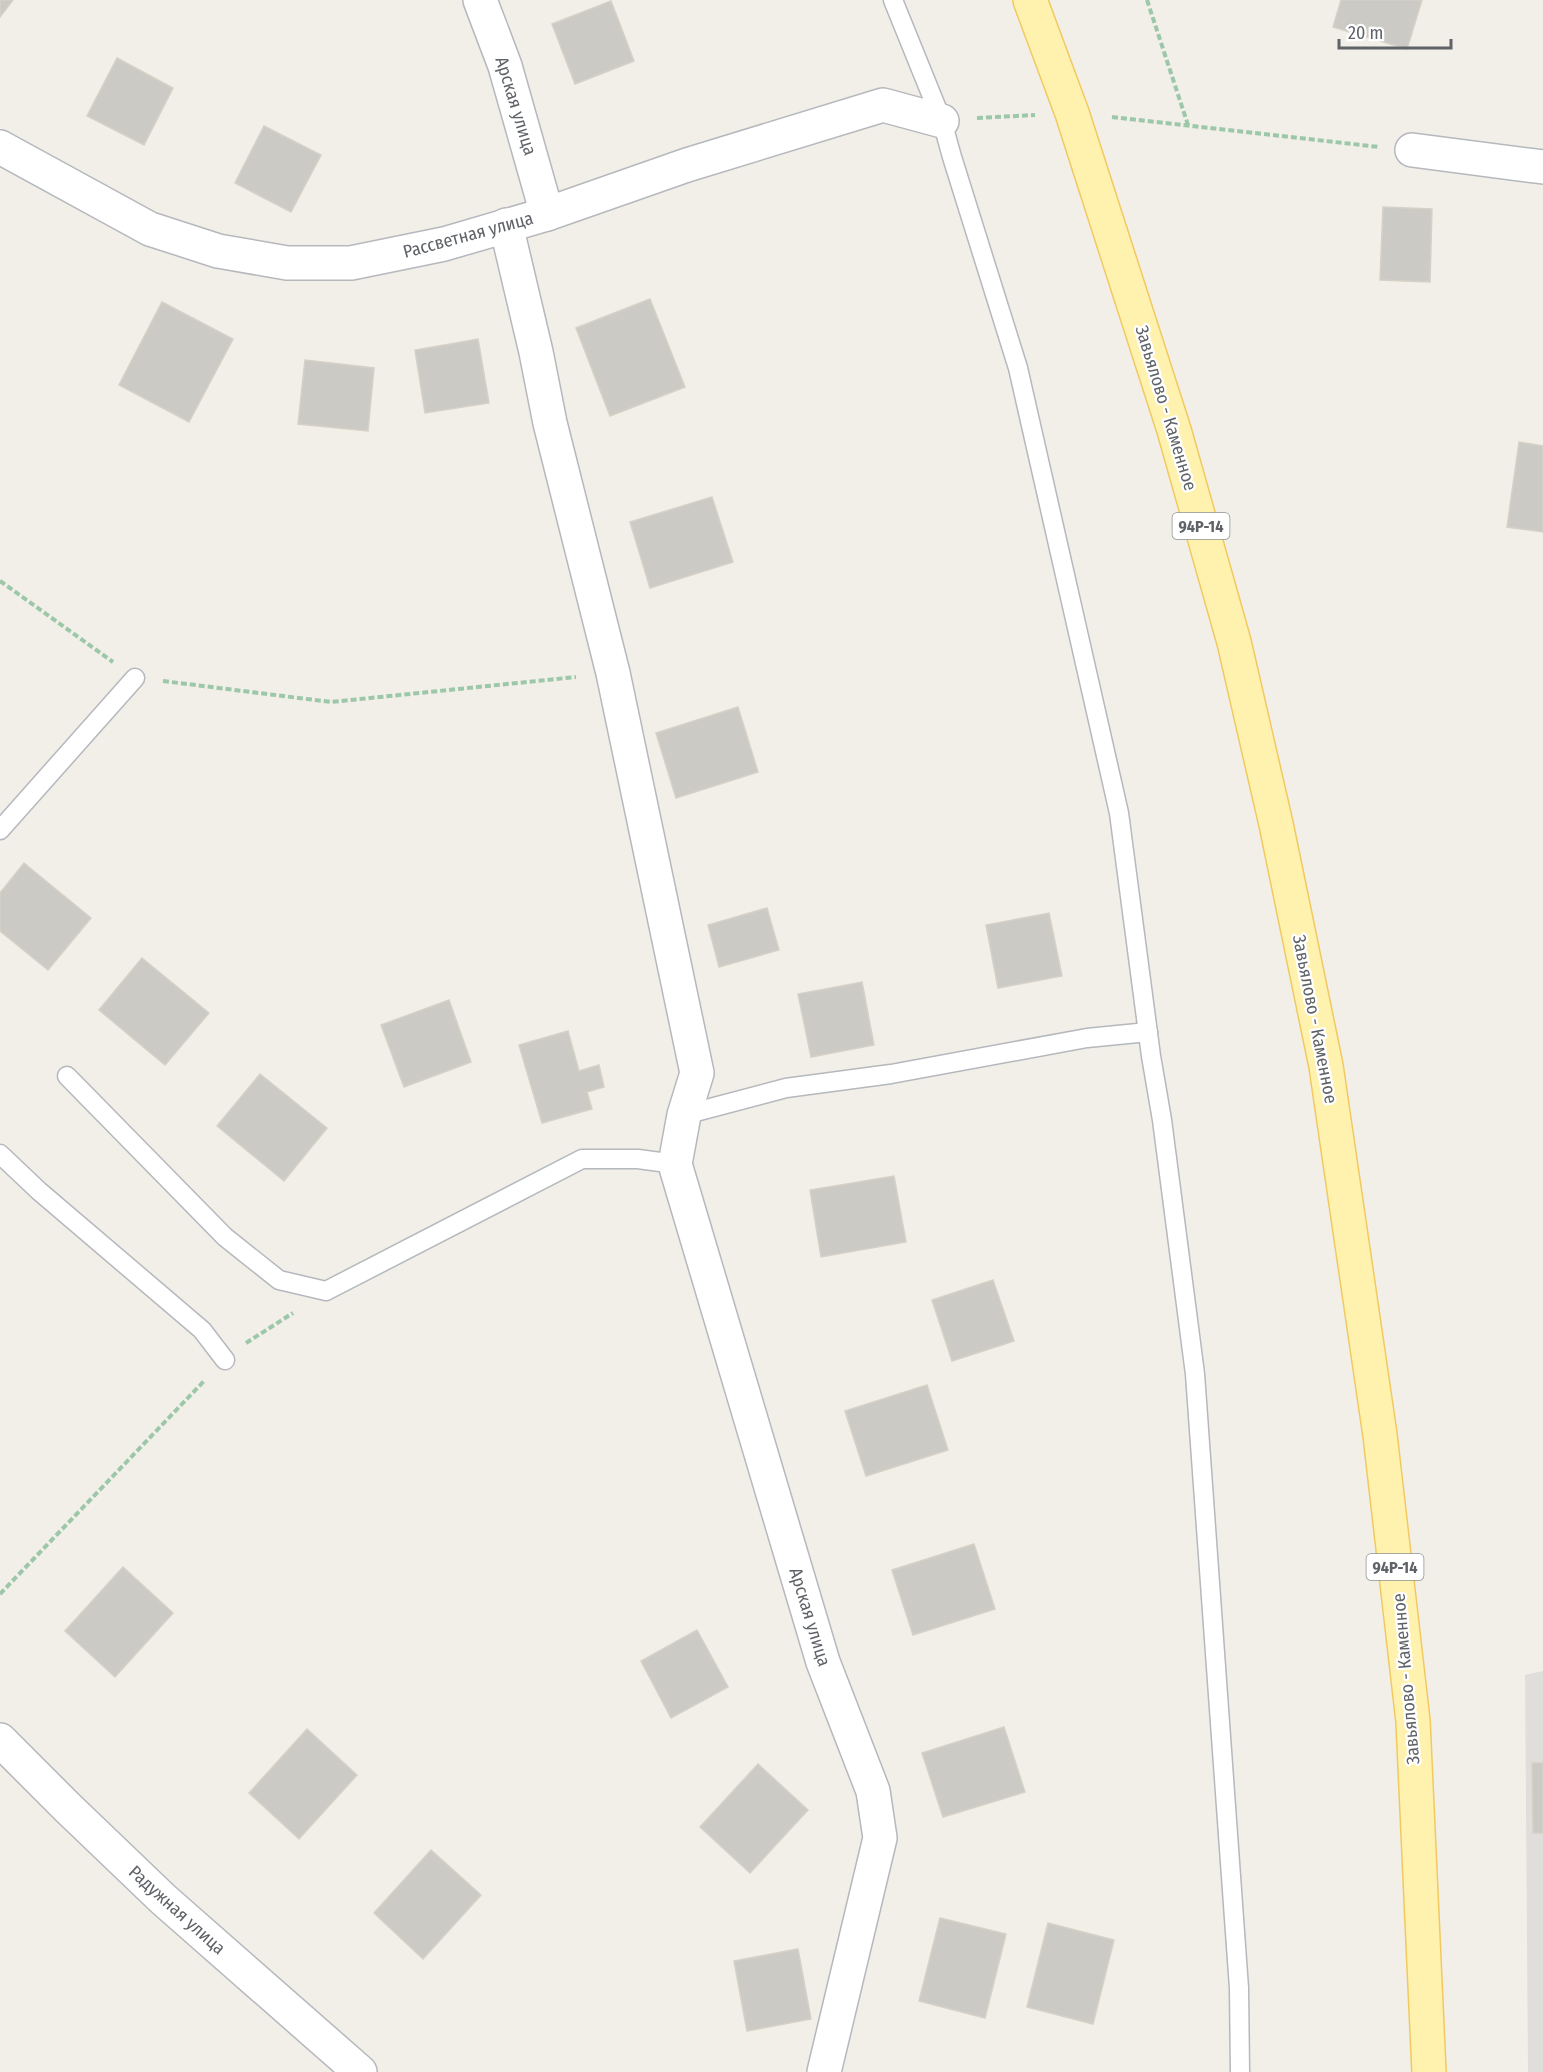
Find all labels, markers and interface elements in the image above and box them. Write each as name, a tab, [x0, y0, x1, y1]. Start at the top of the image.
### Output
scale bar	[1339, 12, 1452, 50]
text: 20 m	[1348, 22, 1383, 44]
street label: Арская улица	[491, 54, 541, 158]
street label: Рассветная улица	[401, 207, 536, 263]
street label: Завьялово - Каменное	[1130, 323, 1202, 493]
road number: 94Р-14	[1172, 513, 1230, 539]
street label: Завьялово - Каменное	[1288, 933, 1342, 1105]
road number: 94Р-14	[1366, 1554, 1424, 1580]
street label: Арская улица	[785, 1565, 835, 1669]
street label: Завьялово - Каменное	[1388, 1592, 1424, 1765]
street label: Радужная улица	[124, 1861, 230, 1959]

